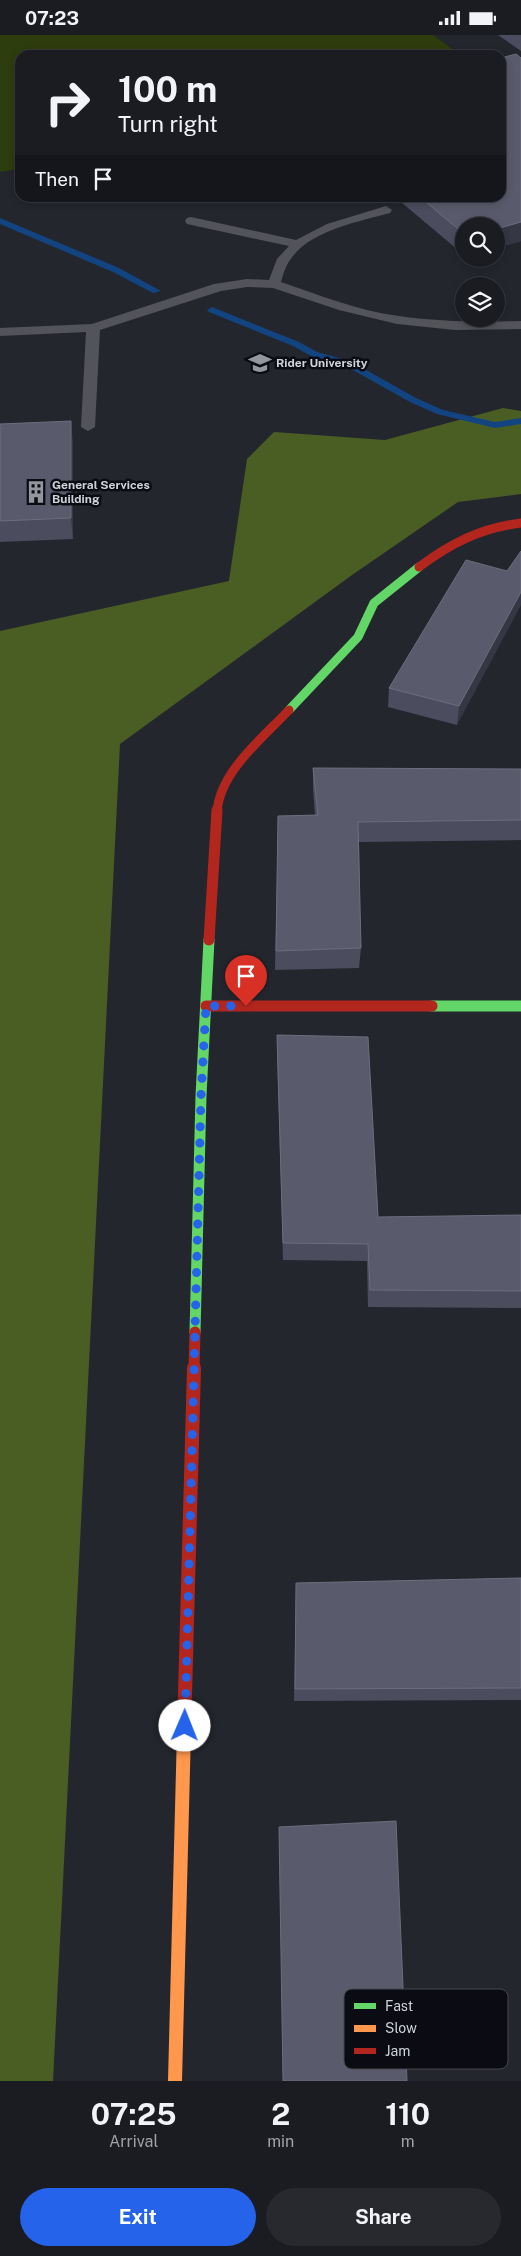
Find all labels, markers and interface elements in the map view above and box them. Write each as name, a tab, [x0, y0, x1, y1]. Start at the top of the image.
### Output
text: 07:23	[25, 7, 79, 29]
text: 100 m	[118, 69, 217, 110]
icon: right	[35, 70, 100, 135]
text: Turn right	[118, 111, 218, 137]
icon: arrive	[89, 165, 117, 193]
text: Then	[35, 168, 79, 190]
map controls	[455, 217, 505, 327]
button: search	[455, 217, 505, 267]
button: layers	[455, 277, 505, 327]
school or university icon: Rider University	[247, 350, 273, 376]
place label: Rider University	[276, 356, 368, 370]
place label: General Services Building	[52, 478, 150, 506]
building icon: General Services Building	[23, 479, 49, 505]
pin	[225, 955, 267, 1006]
icon: arrive	[232, 962, 260, 990]
position arrow	[158, 1699, 210, 1751]
legend	[344, 1989, 508, 2069]
text: Fast	[385, 1998, 413, 2014]
text: Slow	[385, 2020, 417, 2036]
text: Jam	[385, 2043, 410, 2059]
text: 07:25	[91, 2096, 176, 2132]
text: 2	[271, 2096, 290, 2132]
text: 110	[385, 2096, 430, 2132]
text: Arrival	[109, 2132, 158, 2151]
text: min	[267, 2132, 294, 2151]
text: m	[401, 2132, 415, 2151]
button: Exit	[20, 2188, 256, 2246]
button: Share	[266, 2188, 501, 2246]

